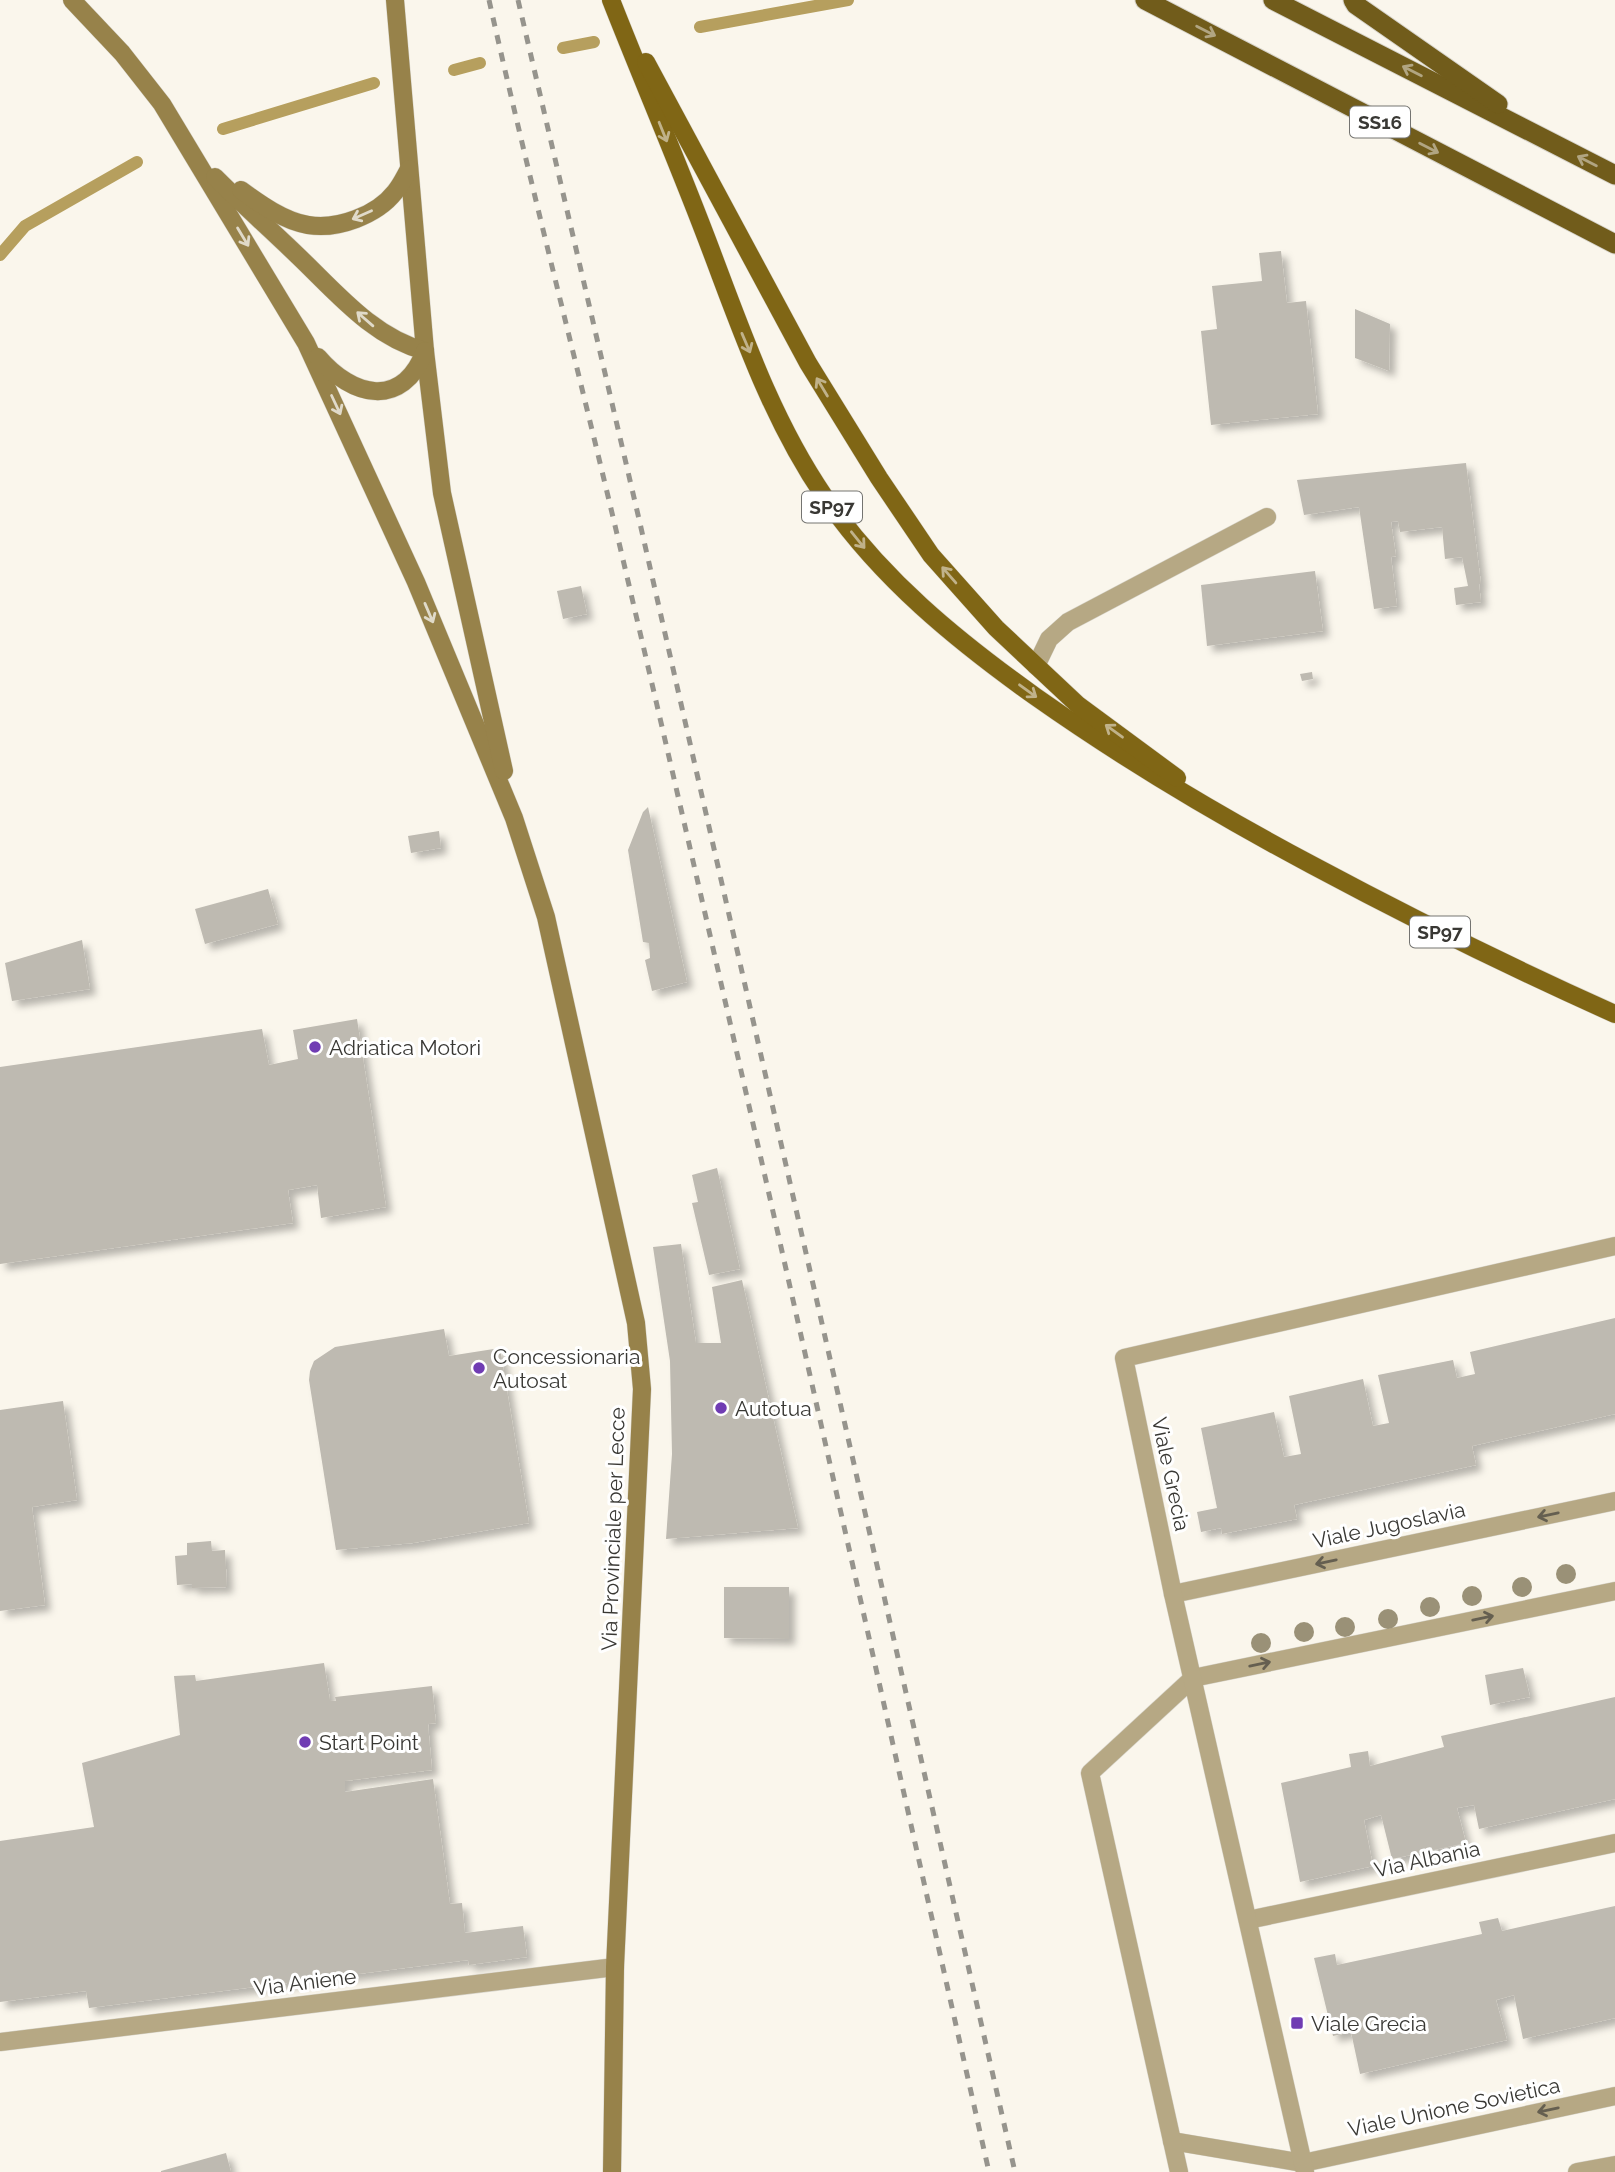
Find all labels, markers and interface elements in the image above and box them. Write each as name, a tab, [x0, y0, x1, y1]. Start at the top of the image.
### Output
one-way arrow	[1195, 25, 1216, 39]
one-way arrow	[1402, 64, 1422, 78]
road number: SS16	[1350, 106, 1410, 138]
one-way arrow	[658, 120, 671, 142]
one-way arrow	[1419, 141, 1439, 155]
one-way arrow	[1577, 154, 1598, 168]
one-way arrow	[352, 209, 373, 222]
one-way arrow	[237, 226, 250, 247]
one-way arrow	[357, 311, 375, 327]
one-way arrow	[741, 332, 754, 354]
one-way arrow	[815, 377, 829, 397]
one-way arrow	[329, 394, 343, 415]
road number: SP97	[802, 492, 862, 522]
one-way arrow	[851, 531, 866, 549]
one-way arrow	[941, 566, 957, 584]
one-way arrow	[423, 601, 436, 623]
one-way arrow	[1018, 684, 1037, 698]
one-way arrow	[1104, 724, 1123, 739]
road number: SP97	[1410, 916, 1470, 948]
place label: Adriatica Motori	[329, 1035, 481, 1060]
marker: Adriatica Motori	[307, 1039, 323, 1055]
place label: Concessionaria Autosat	[493, 1344, 640, 1393]
marker: Concessionaria Autosat	[471, 1360, 487, 1376]
place label: Autotua	[735, 1396, 812, 1421]
marker: Autotua	[713, 1400, 729, 1416]
street label: Via Provinciale per Lecce	[596, 1407, 630, 1651]
street label: Viale Grecia	[1147, 1415, 1195, 1533]
street label: Viale Jugoslavia	[1310, 1497, 1468, 1553]
one-way arrow	[1537, 1508, 1560, 1522]
one-way arrow	[1315, 1556, 1338, 1569]
one-way arrow	[1471, 1610, 1494, 1624]
one-way arrow	[1248, 1657, 1271, 1671]
place label: Start Point	[319, 1730, 419, 1755]
marker: Start Point	[297, 1734, 313, 1750]
street label: Via Albania	[1372, 1836, 1482, 1882]
street label: Via Aniene	[252, 1963, 358, 2001]
place label: Viale Grecia	[1311, 2011, 1427, 2036]
marker: Viale Grecia	[1289, 2015, 1305, 2031]
street label: Viale Unione Sovietica	[1346, 2072, 1562, 2142]
one-way arrow	[1537, 2104, 1560, 2118]

